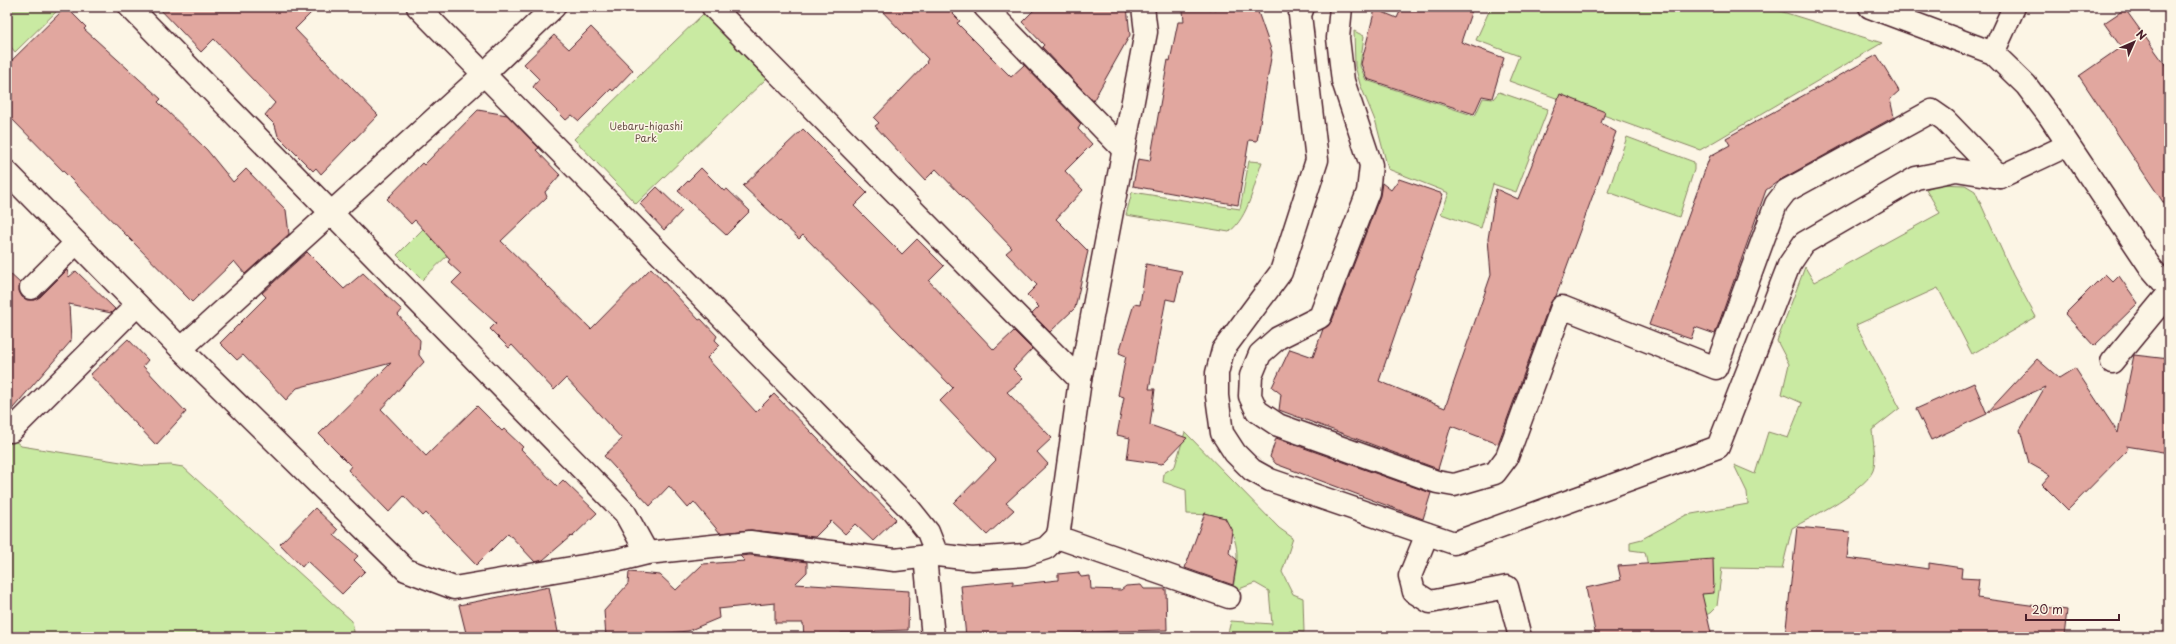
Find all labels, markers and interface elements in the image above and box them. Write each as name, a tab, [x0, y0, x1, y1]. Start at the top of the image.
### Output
north arrow	[2114, 22, 2154, 62]
text: N	[2132, 25, 2151, 44]
park label: Uebaru-higashi Park	[609, 118, 683, 145]
scale bar	[2026, 596, 2119, 622]
text: 20 m	[2032, 600, 2063, 618]

